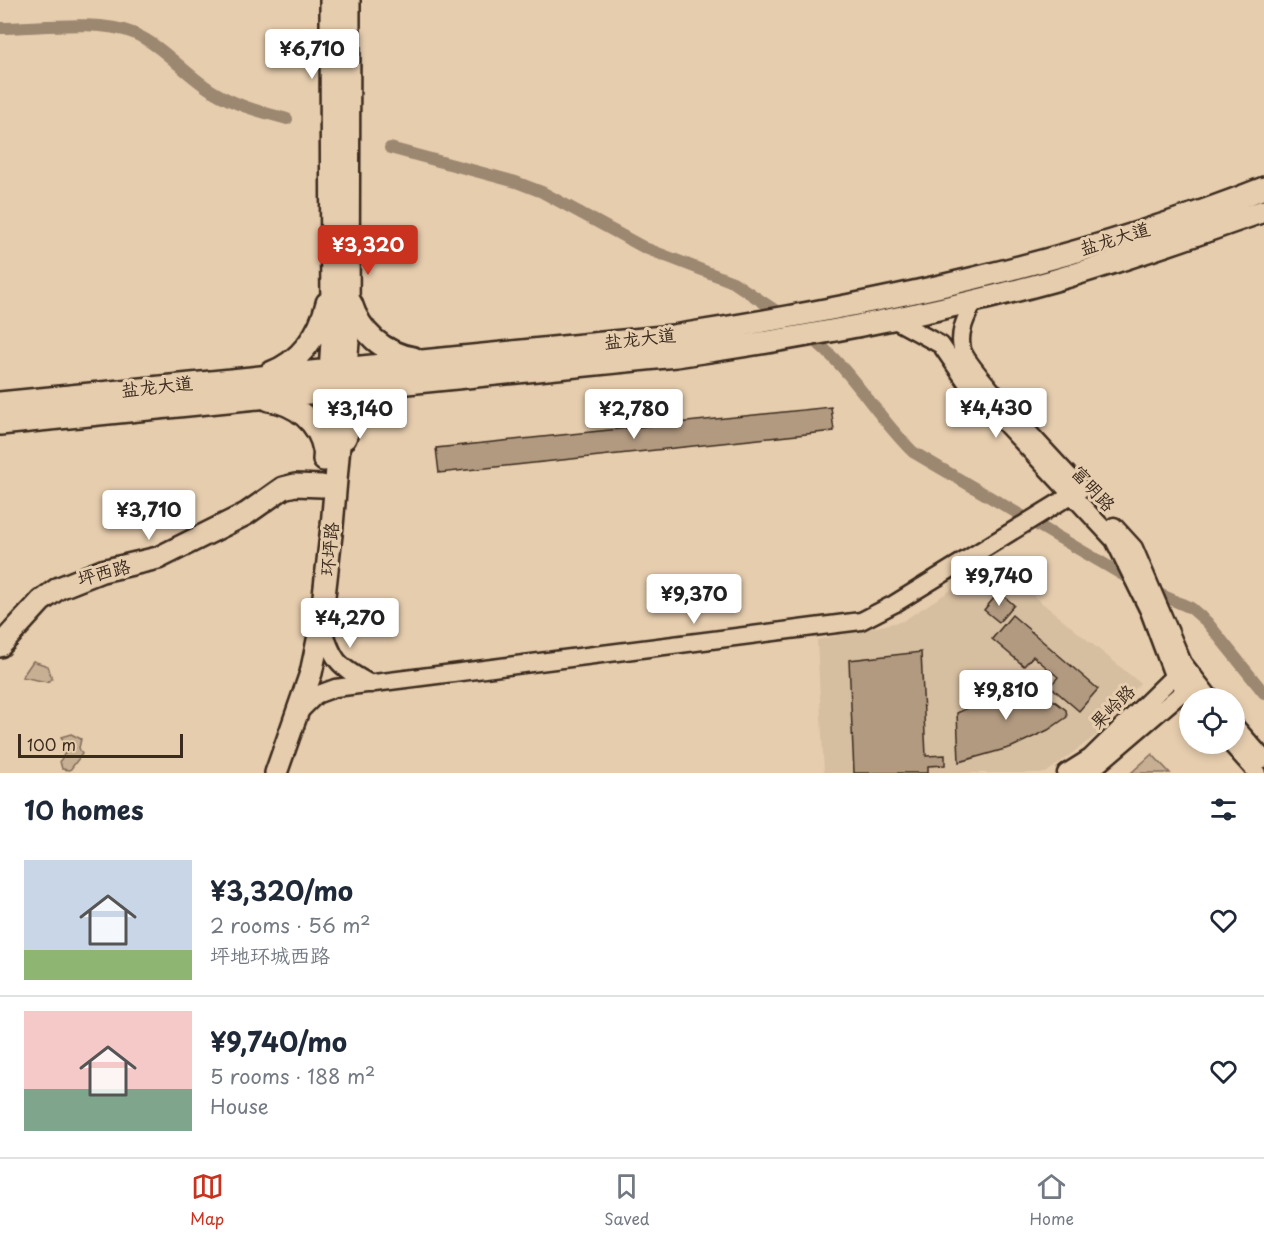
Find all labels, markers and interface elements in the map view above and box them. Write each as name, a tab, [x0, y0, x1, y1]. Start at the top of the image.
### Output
pin: ¥6,710	[263, 29, 361, 80]
text: ¥6,710	[279, 33, 345, 63]
street label: 盐龙大道	[1076, 214, 1153, 261]
pin: ¥3,320	[319, 225, 417, 276]
text: ¥3,320	[332, 229, 404, 259]
street label: 盐龙大道	[603, 320, 677, 355]
street label: 盐龙大道	[120, 368, 194, 403]
pin: ¥4,430	[947, 388, 1045, 439]
pin: ¥3,140	[311, 389, 409, 440]
pin: ¥2,780	[585, 389, 683, 440]
text: ¥4,430	[960, 392, 1032, 422]
text: ¥3,140	[327, 393, 393, 423]
text: ¥2,780	[599, 393, 669, 423]
street label: 富明路	[1066, 459, 1122, 517]
pin: ¥3,710	[100, 490, 198, 541]
text: ¥3,710	[116, 494, 182, 524]
street label: 环坪路	[313, 521, 344, 577]
street label: 坪西路	[74, 552, 133, 592]
pin: ¥9,740	[950, 556, 1048, 607]
text: ¥9,740	[965, 560, 1033, 590]
pin: ¥9,370	[645, 574, 743, 625]
text: ¥9,370	[661, 578, 727, 608]
pin: ¥4,270	[301, 598, 399, 649]
text: ¥4,270	[315, 602, 385, 632]
pin: ¥9,810	[957, 670, 1055, 721]
text: ¥9,810	[973, 674, 1039, 704]
street label: 果岭路	[1083, 677, 1141, 735]
map controls	[1179, 688, 1245, 754]
button: locate	[1179, 688, 1245, 754]
scale bar	[18, 731, 183, 758]
text: 100 m	[27, 732, 76, 756]
text: 10 homes	[24, 790, 144, 829]
icon: filters	[1207, 793, 1240, 826]
text: ¥3,320/mo	[210, 871, 353, 910]
icon: home	[72, 884, 144, 956]
icon: heart	[1207, 904, 1240, 937]
text: 2 rooms · 56 m²	[210, 910, 371, 940]
text: 坪地环城西路	[210, 940, 330, 970]
text: ¥9,740/mo	[210, 1022, 347, 1061]
icon: home	[72, 1035, 144, 1107]
icon: heart	[1207, 1055, 1240, 1088]
text: 5 rooms · 188 m²	[210, 1061, 375, 1091]
text: House	[210, 1091, 269, 1121]
tab: Map	[190, 1170, 224, 1230]
tab: Saved	[604, 1170, 650, 1230]
tab: Home	[1030, 1170, 1074, 1230]

